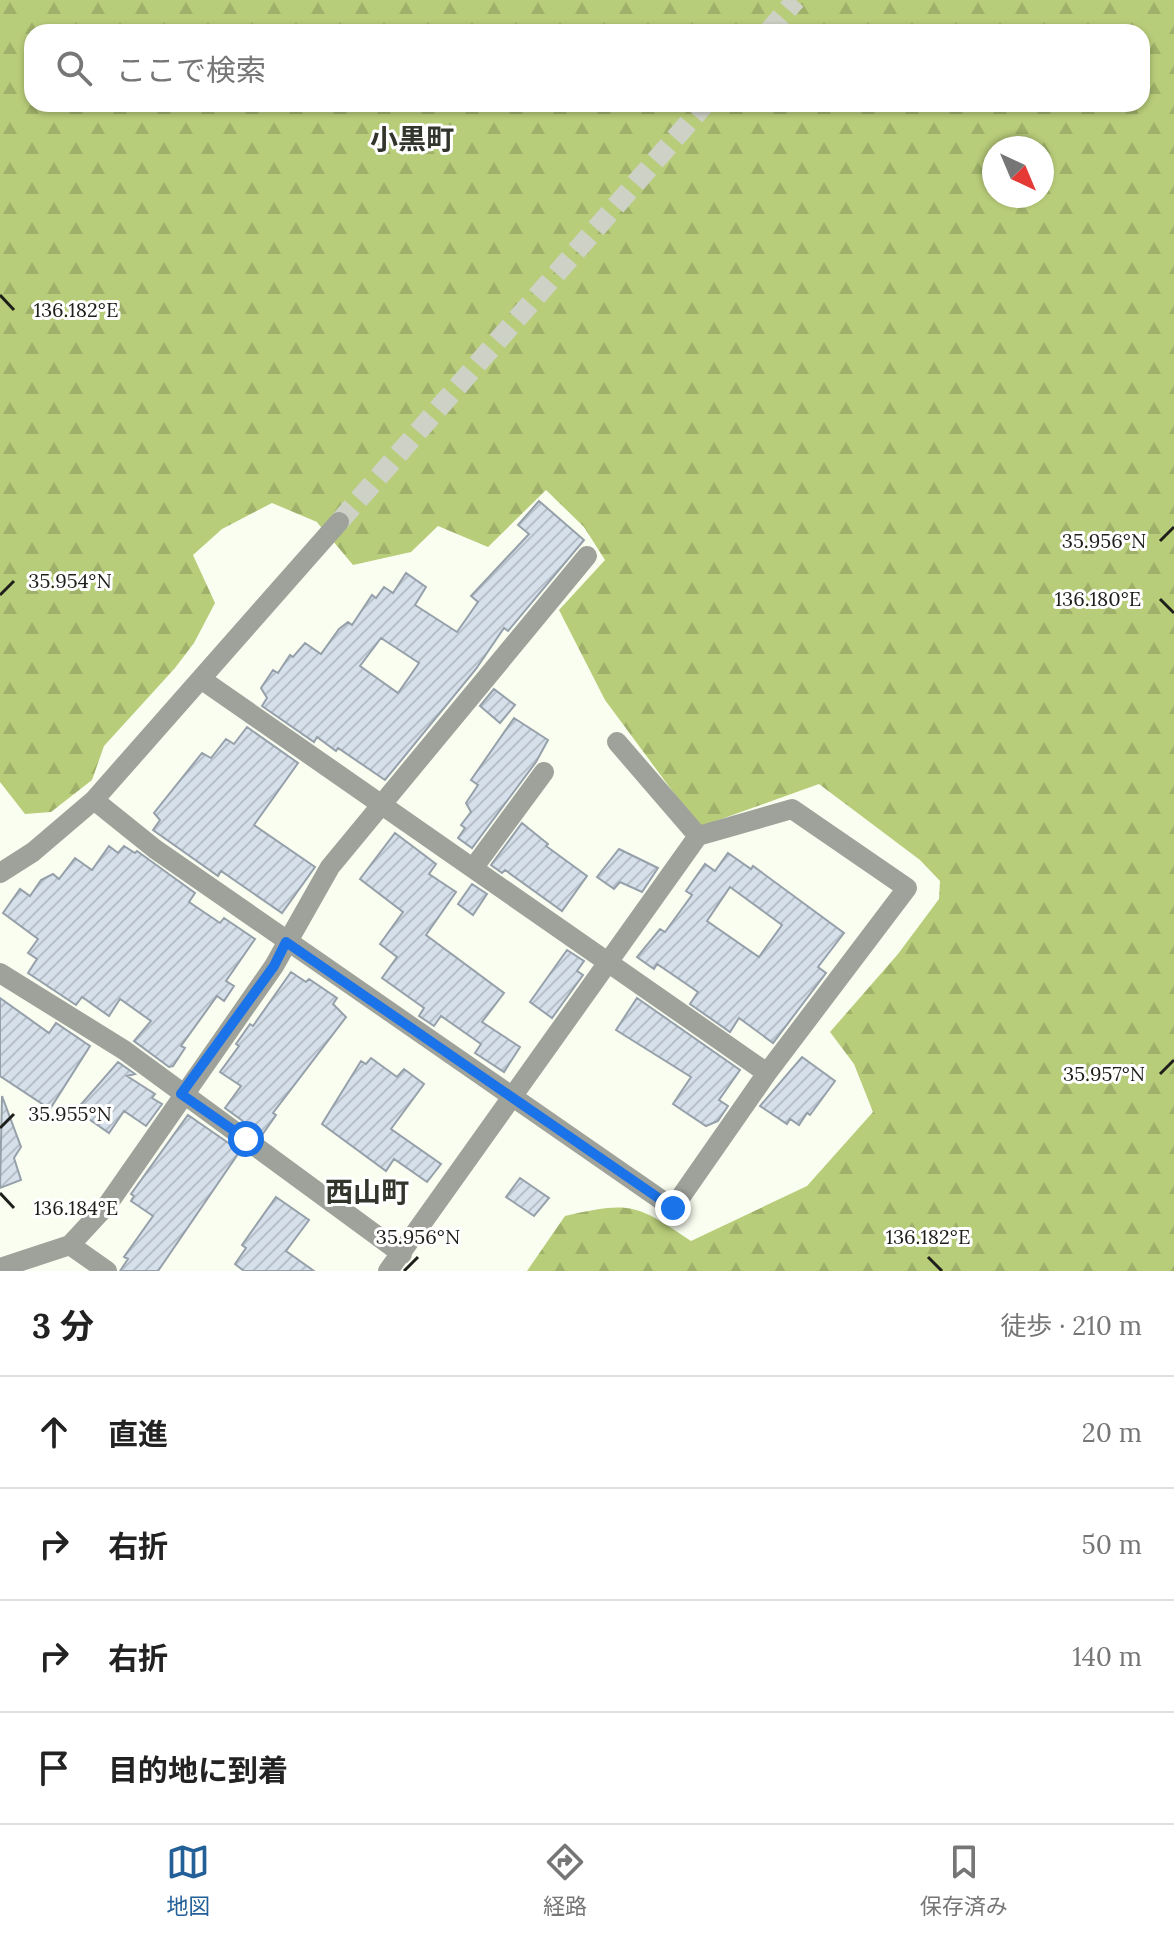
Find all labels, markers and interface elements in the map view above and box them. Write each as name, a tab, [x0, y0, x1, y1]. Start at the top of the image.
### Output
search box	[24, 24, 1150, 112]
icon: search	[52, 46, 96, 90]
text: ここで検索	[116, 51, 266, 89]
district label: 小黒町	[370, 121, 454, 157]
north arrow	[982, 136, 1054, 208]
text: 136.182°E	[34, 297, 118, 322]
text: 35.956°N	[1062, 528, 1146, 553]
text: 35.954°N	[28, 568, 112, 593]
text: 136.180°E	[1055, 586, 1141, 611]
text: 35.957°N	[1063, 1061, 1145, 1086]
text: 35.955°N	[28, 1101, 112, 1126]
route start	[228, 1121, 264, 1157]
district label: 西山町	[325, 1174, 409, 1210]
route end	[655, 1190, 691, 1226]
text: 136.184°E	[34, 1195, 118, 1220]
text: 35.956°N	[376, 1224, 460, 1249]
text: 136.182°E	[886, 1224, 970, 1249]
text: 3 分	[32, 1304, 94, 1347]
text: 徒歩 · 210 m	[1000, 1309, 1142, 1342]
icon: ahead	[32, 1410, 76, 1454]
text: 直進	[108, 1415, 168, 1453]
text: 20 m	[1082, 1416, 1142, 1449]
icon: right	[32, 1522, 76, 1566]
text: 右折	[108, 1527, 168, 1565]
text: 50 m	[1082, 1528, 1142, 1561]
icon: right	[32, 1634, 76, 1678]
text: 右折	[108, 1639, 168, 1677]
text: 140 m	[1072, 1640, 1142, 1673]
icon: arrive	[32, 1746, 76, 1790]
text: 目的地に到着	[108, 1751, 288, 1789]
tab: 地図	[166, 1840, 210, 1920]
tab: 経路	[543, 1840, 587, 1920]
tab: 保存済み	[920, 1840, 1008, 1920]

